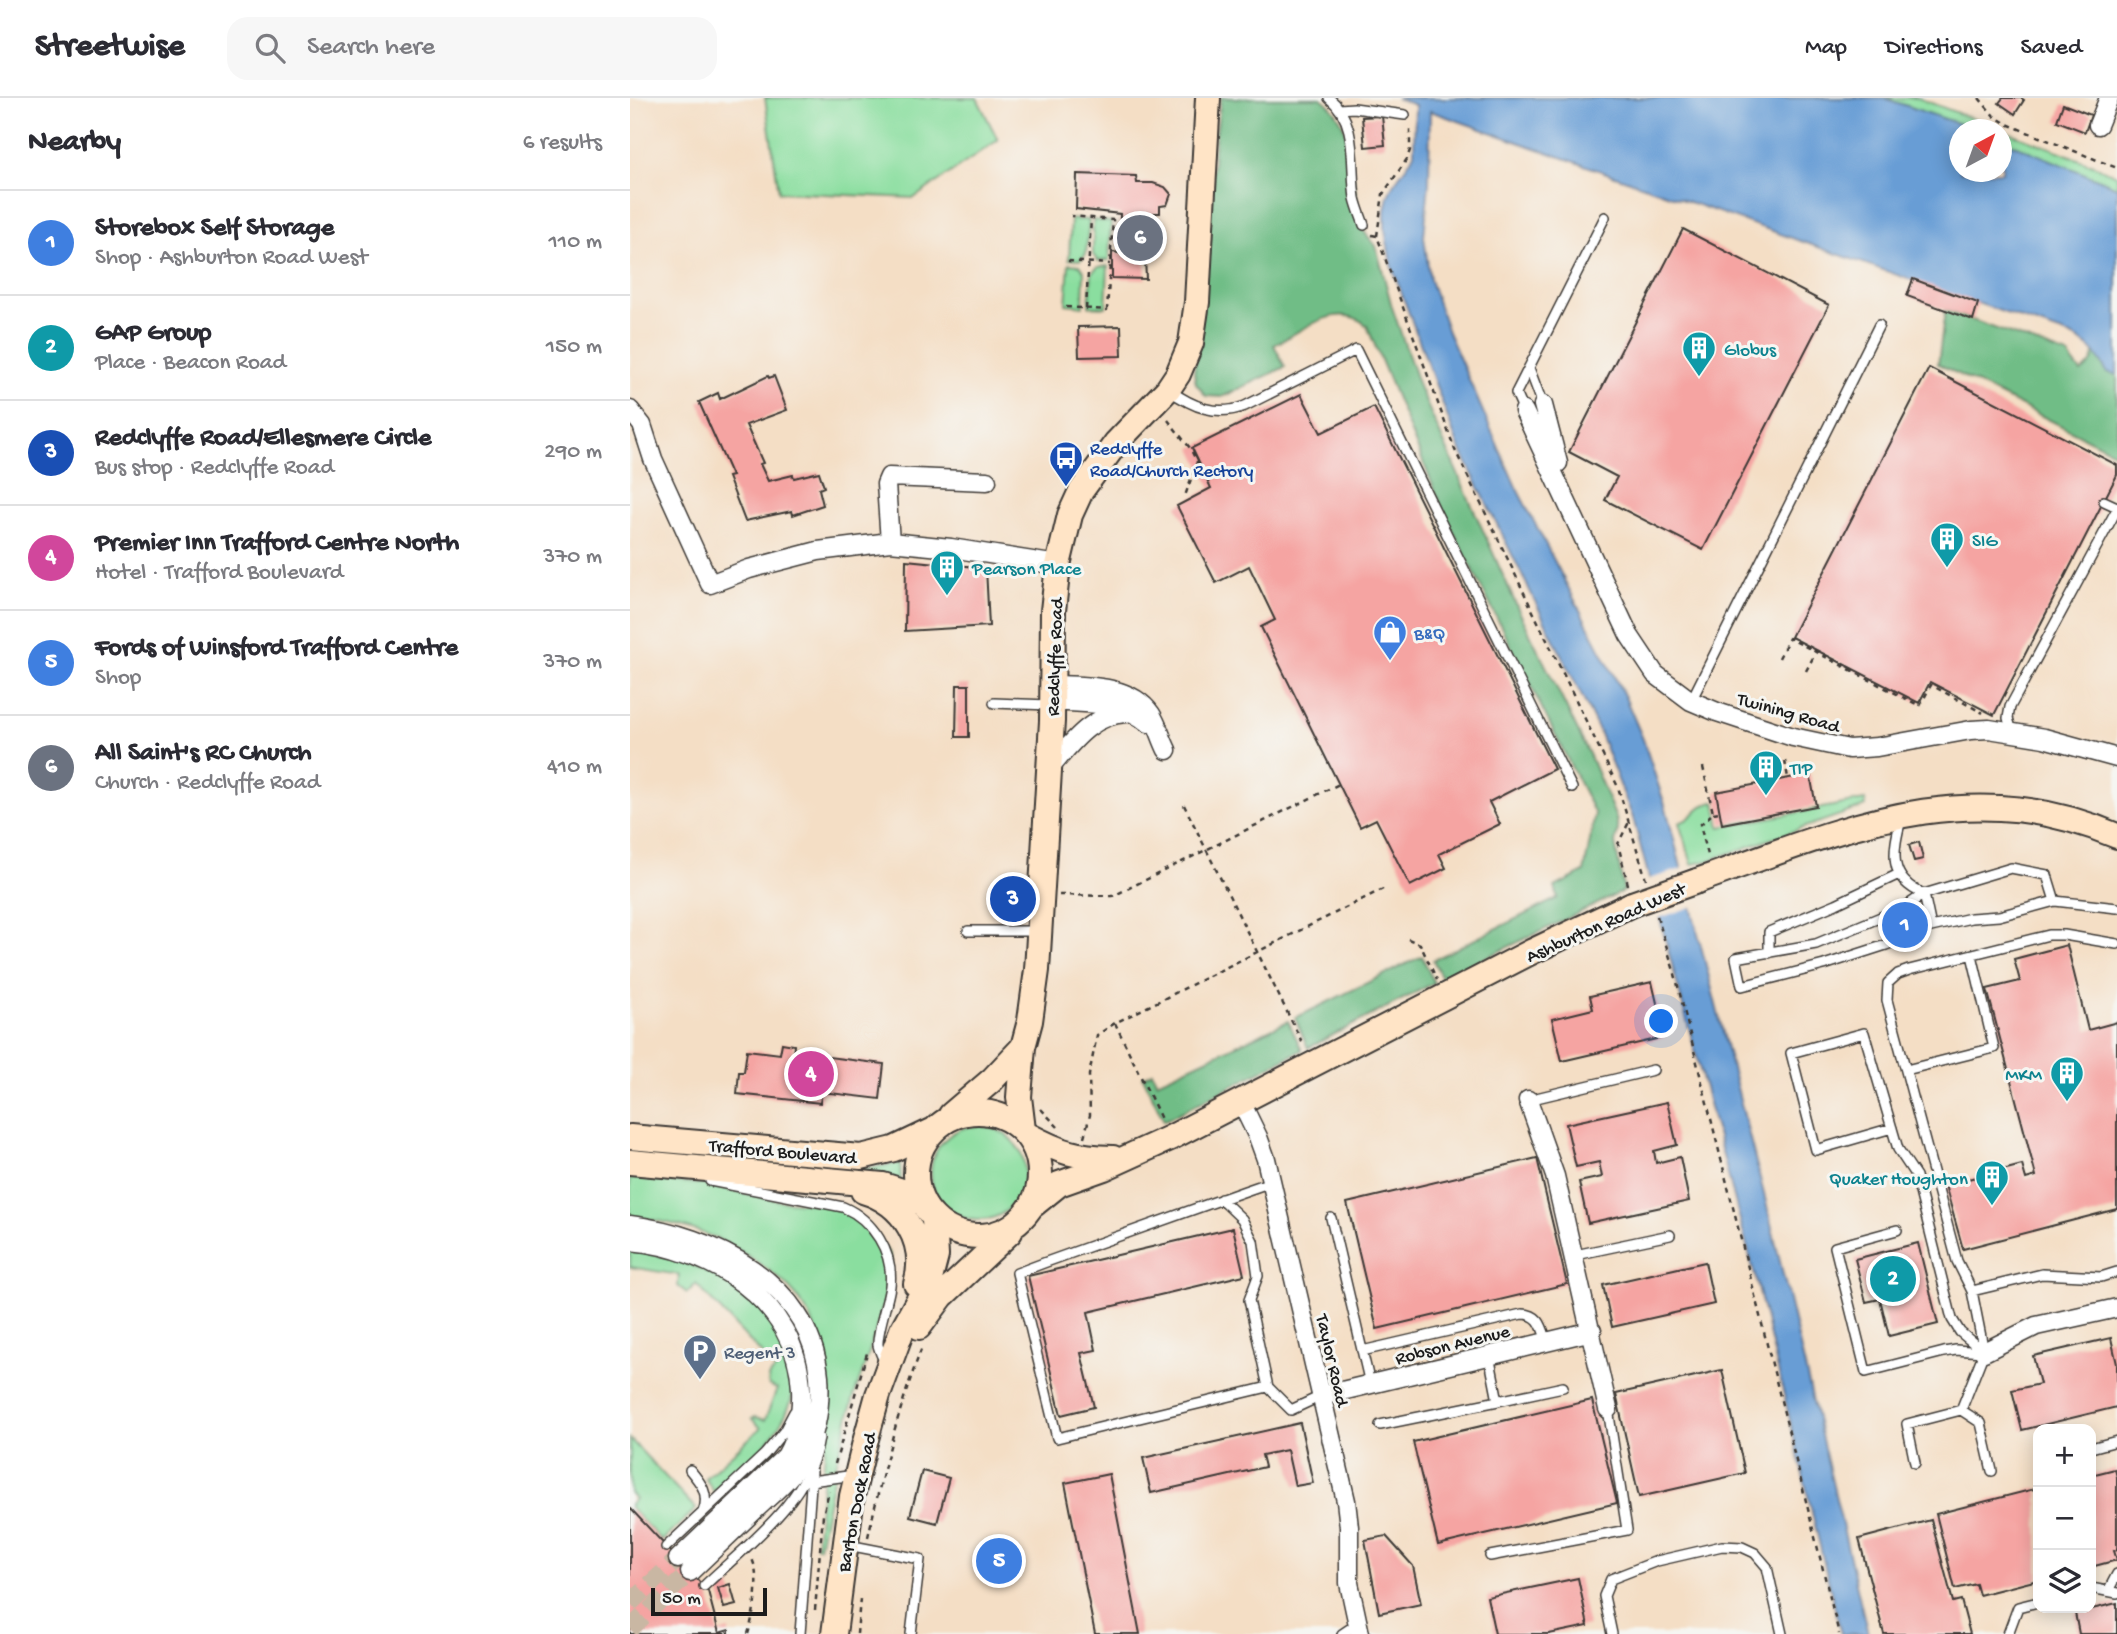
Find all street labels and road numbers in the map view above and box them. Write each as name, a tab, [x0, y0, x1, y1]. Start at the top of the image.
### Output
street label: Redclyffe Road	[1043, 596, 1070, 717]
street label: Twining Road	[1733, 689, 1844, 740]
street label: Ashburton Road West	[1523, 878, 1692, 970]
street label: Trafford Boulevard	[707, 1136, 859, 1172]
street label: Taylor Road	[1309, 1311, 1353, 1411]
street label: Robson Avenue	[1393, 1321, 1513, 1372]
street label: Barton Dock Road	[833, 1429, 884, 1575]

